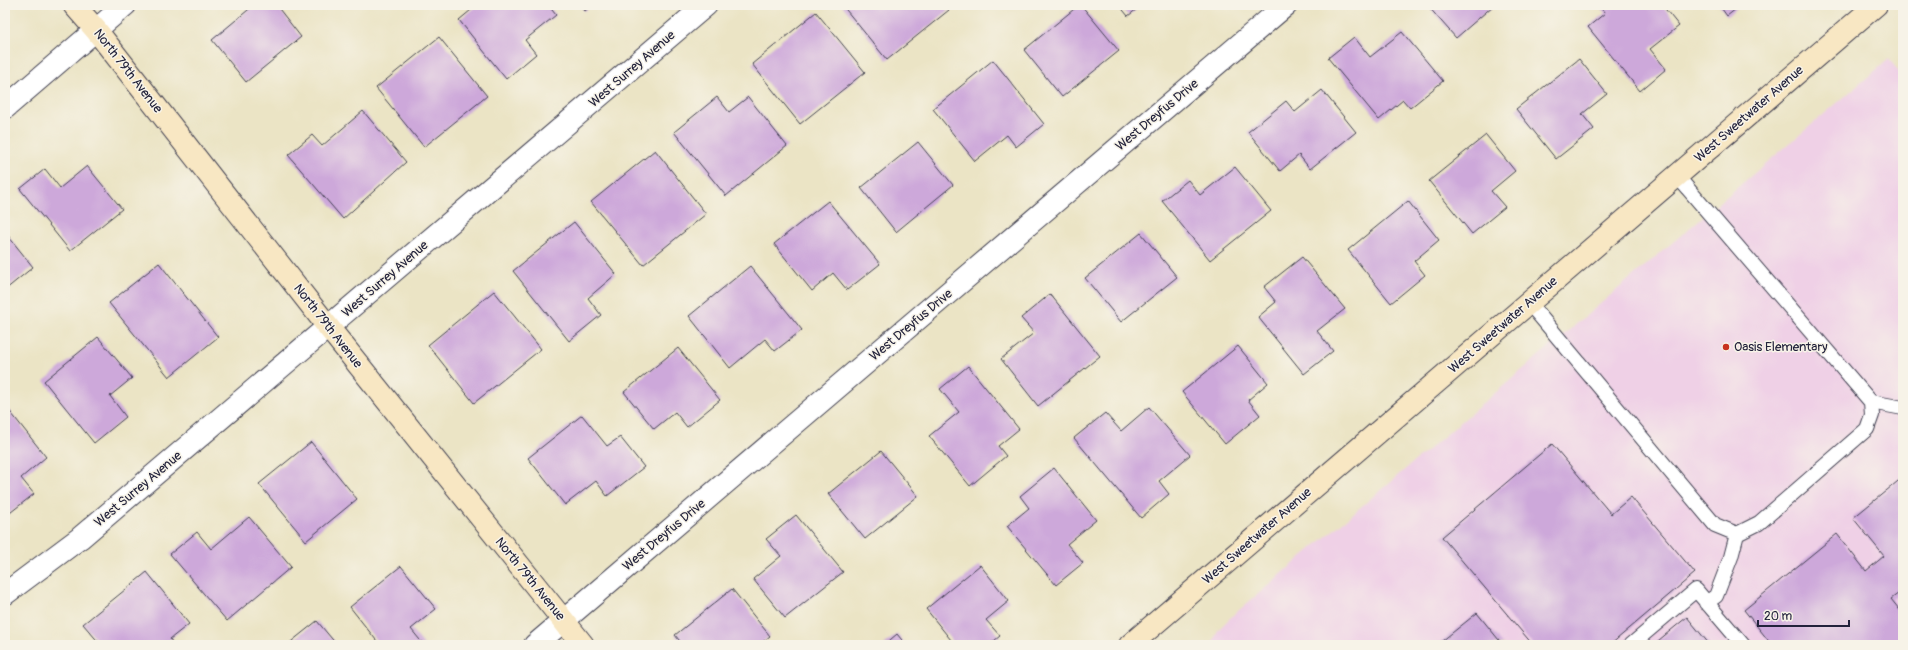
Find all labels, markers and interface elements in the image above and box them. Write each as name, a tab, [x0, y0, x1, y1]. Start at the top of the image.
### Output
street label: North 79th Avenue	[90, 26, 166, 117]
street label: West Surrey Avenue	[586, 27, 679, 111]
street label: West Sweetwater Avenue	[1691, 62, 1807, 166]
street label: West Dreyfus Drive	[1112, 75, 1202, 154]
street label: West Surrey Avenue	[339, 237, 432, 321]
street label: West Sweetwater Avenue	[1445, 273, 1561, 377]
street label: North 79th Avenue	[290, 281, 366, 372]
street label: West Dreyfus Drive	[866, 285, 956, 364]
place label: Oasis Elementary	[1734, 339, 1828, 355]
marker: Oasis Elementary	[1721, 342, 1731, 352]
street label: West Surrey Avenue	[91, 447, 185, 530]
street label: West Sweetwater Avenue	[1199, 484, 1315, 588]
street label: West Dreyfus Drive	[619, 495, 709, 574]
street label: North 79th Avenue	[492, 534, 569, 624]
scale bar	[1758, 602, 1849, 628]
text: 20 m	[1764, 609, 1793, 624]

